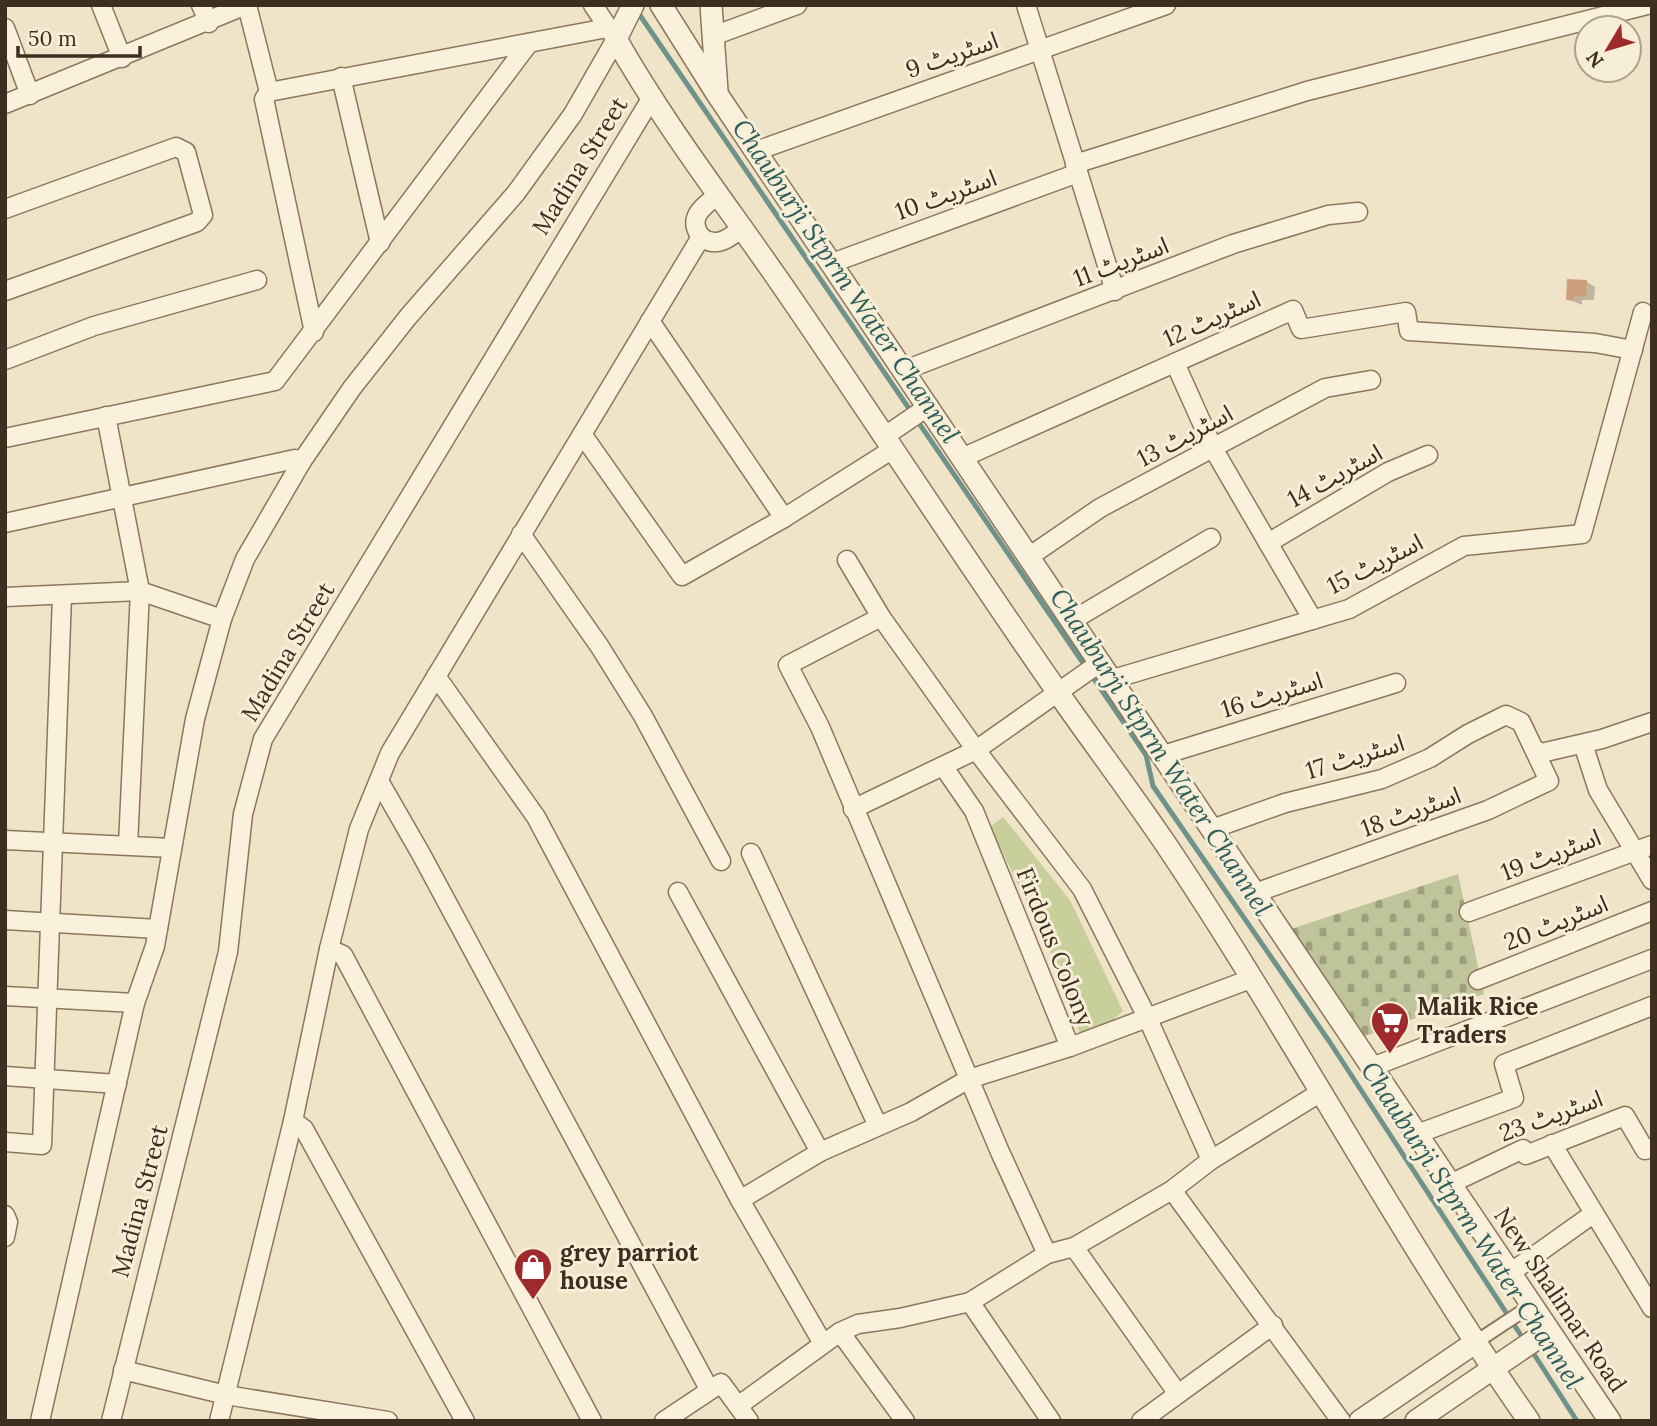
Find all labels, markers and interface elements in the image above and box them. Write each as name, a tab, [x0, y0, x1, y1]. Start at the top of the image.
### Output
scale bar	[18, 14, 140, 58]
north arrow	[1573, 14, 1643, 84]
street label: اسٹریٹ 9	[901, 24, 1002, 85]
text: 50 m	[28, 25, 77, 52]
text: N	[1580, 46, 1609, 73]
street label: Madina Street	[525, 90, 635, 240]
water label: Chauburji Stprm Water Channel	[725, 112, 968, 450]
street label: اسٹریٹ 10	[891, 162, 1001, 227]
street label: اسٹریٹ 11	[1069, 229, 1173, 294]
street label: اسٹریٹ 12	[1158, 283, 1265, 354]
street label: اسٹریٹ 13	[1132, 397, 1238, 474]
street label: اسٹریٹ 14	[1282, 437, 1388, 514]
street label: اسٹریٹ 15	[1321, 526, 1428, 601]
street label: Madina Street	[234, 576, 342, 727]
water label: Chauburji Stprm Water Channel	[1043, 582, 1280, 922]
street label: اسٹریٹ 16	[1217, 664, 1326, 725]
street label: اسٹریٹ 17	[1302, 727, 1408, 786]
street label: اسٹریٹ 18	[1357, 779, 1465, 844]
street label: اسٹریٹ 19	[1496, 821, 1605, 888]
street label: Firdous Colony	[1010, 863, 1102, 1031]
street label: اسٹریٹ 20	[1499, 888, 1613, 957]
place label: Malik Rice Traders	[1417, 991, 1538, 1050]
supermarket icon: Malik Rice Traders	[1369, 1000, 1411, 1055]
water label: Chauburji Stprm Water Channel	[1354, 1055, 1591, 1395]
street label: اسٹریٹ 23	[1495, 1083, 1607, 1149]
street label: Madina Street	[104, 1120, 175, 1281]
street label: New Shalimar Road	[1487, 1201, 1634, 1398]
place label: grey parriot house	[560, 1237, 700, 1296]
shop icon: grey parriot house	[512, 1246, 554, 1301]

